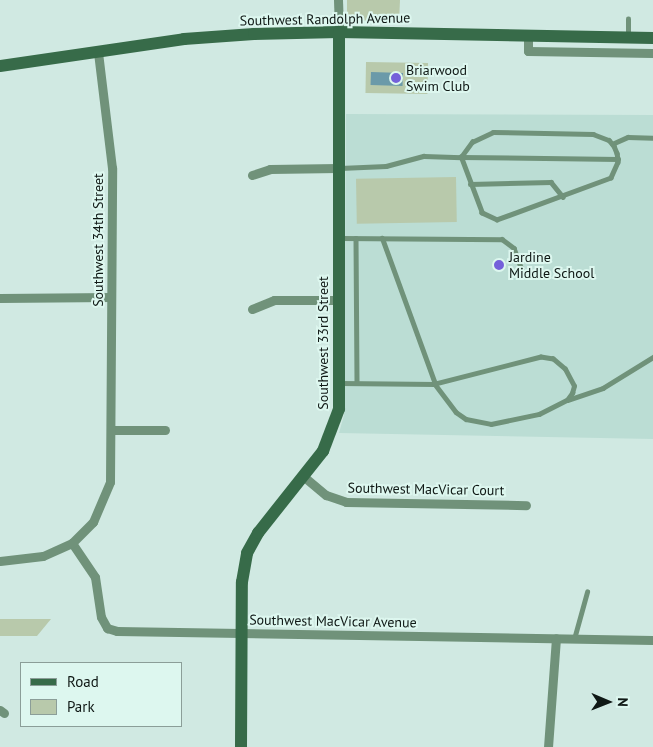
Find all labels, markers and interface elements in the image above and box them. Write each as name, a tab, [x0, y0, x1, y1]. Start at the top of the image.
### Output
street label: Southwest Randolph Avenue	[239, 9, 411, 29]
place label: Briarwood Swim Club	[406, 62, 470, 94]
marker: Briarwood Swim Club	[390, 72, 402, 84]
street label: Southwest 34th Street	[90, 173, 106, 307]
place label: Jardine Middle School	[509, 249, 594, 282]
marker: Jardine Middle School	[493, 259, 505, 271]
street label: Southwest 33rd Street	[315, 276, 331, 410]
street label: Southwest MacVicar Court	[347, 479, 505, 499]
street label: Southwest MacVicar Avenue	[249, 611, 417, 631]
legend	[20, 662, 182, 727]
text: Road	[67, 672, 99, 691]
north arrow	[583, 677, 633, 727]
text: Park	[67, 697, 95, 716]
text: N	[614, 697, 632, 707]

